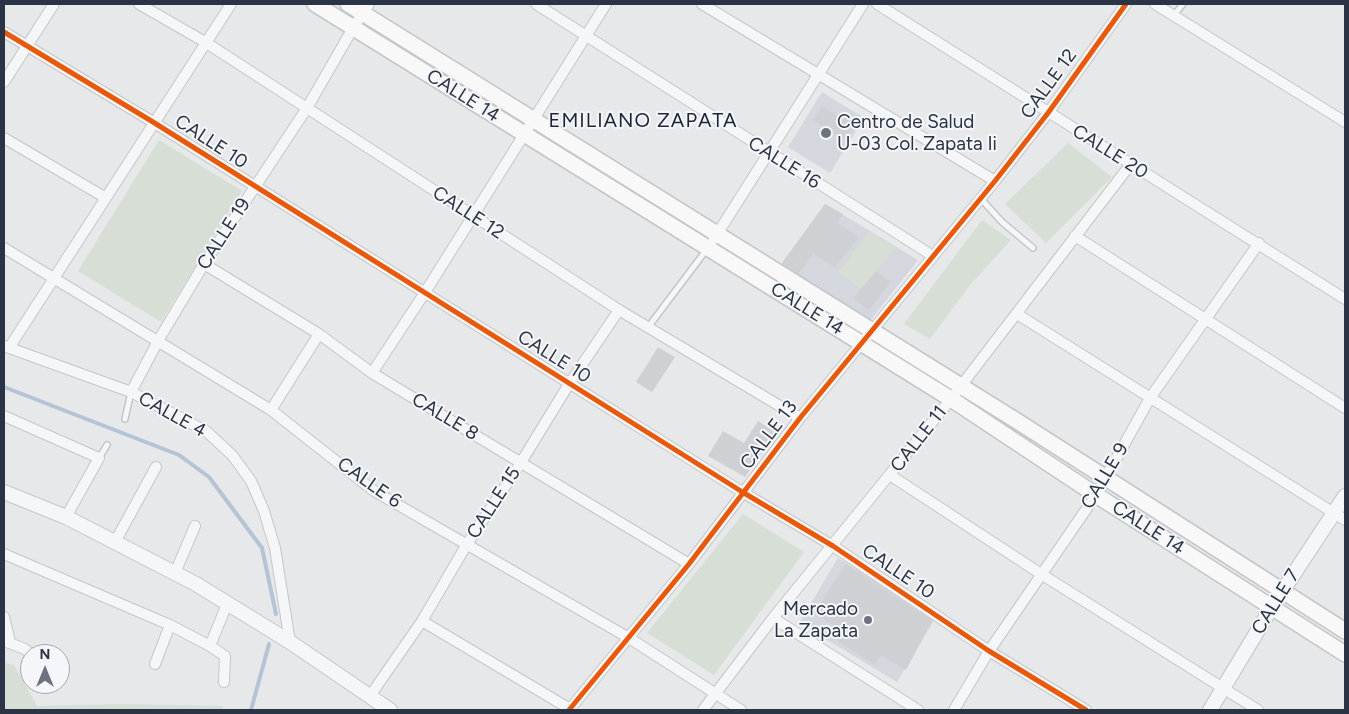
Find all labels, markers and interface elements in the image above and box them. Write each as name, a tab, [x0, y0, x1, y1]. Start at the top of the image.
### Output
street label: CALLE 12	[1016, 45, 1082, 123]
street label: CALLE 14	[422, 65, 504, 127]
district label: EMILIANO ZAPATA	[547, 109, 739, 133]
street label: CALLE 10	[170, 110, 252, 174]
place label: Centro de Salud U-03 Col. Zapata Ii	[837, 111, 997, 155]
street label: CALLE 20	[1068, 120, 1152, 184]
marker: Centro de Salud U-03 Col. Zapata Ii	[819, 126, 833, 140]
street label: CALLE 16	[744, 132, 824, 194]
street label: CALLE 12	[428, 181, 508, 245]
street label: CALLE 19	[192, 194, 256, 274]
street label: CALLE 14	[766, 278, 848, 340]
street label: CALLE 10	[513, 326, 595, 388]
street label: CALLE 4	[134, 387, 210, 443]
street label: CALLE 8	[407, 388, 483, 446]
street label: CALLE 13	[736, 396, 802, 474]
street label: CALLE 11	[886, 401, 952, 477]
street label: CALLE 9	[1076, 439, 1134, 513]
street label: CALLE 6	[333, 453, 405, 513]
street label: CALLE 15	[462, 463, 526, 543]
street label: CALLE 14	[1107, 496, 1189, 560]
street label: CALLE 10	[858, 540, 938, 604]
street label: CALLE 7	[1247, 565, 1305, 639]
place label: Mercado La Zapata	[774, 598, 858, 642]
marker: Mercado La Zapata	[862, 614, 874, 626]
north arrow	[20, 644, 70, 694]
text: N	[40, 646, 50, 663]

